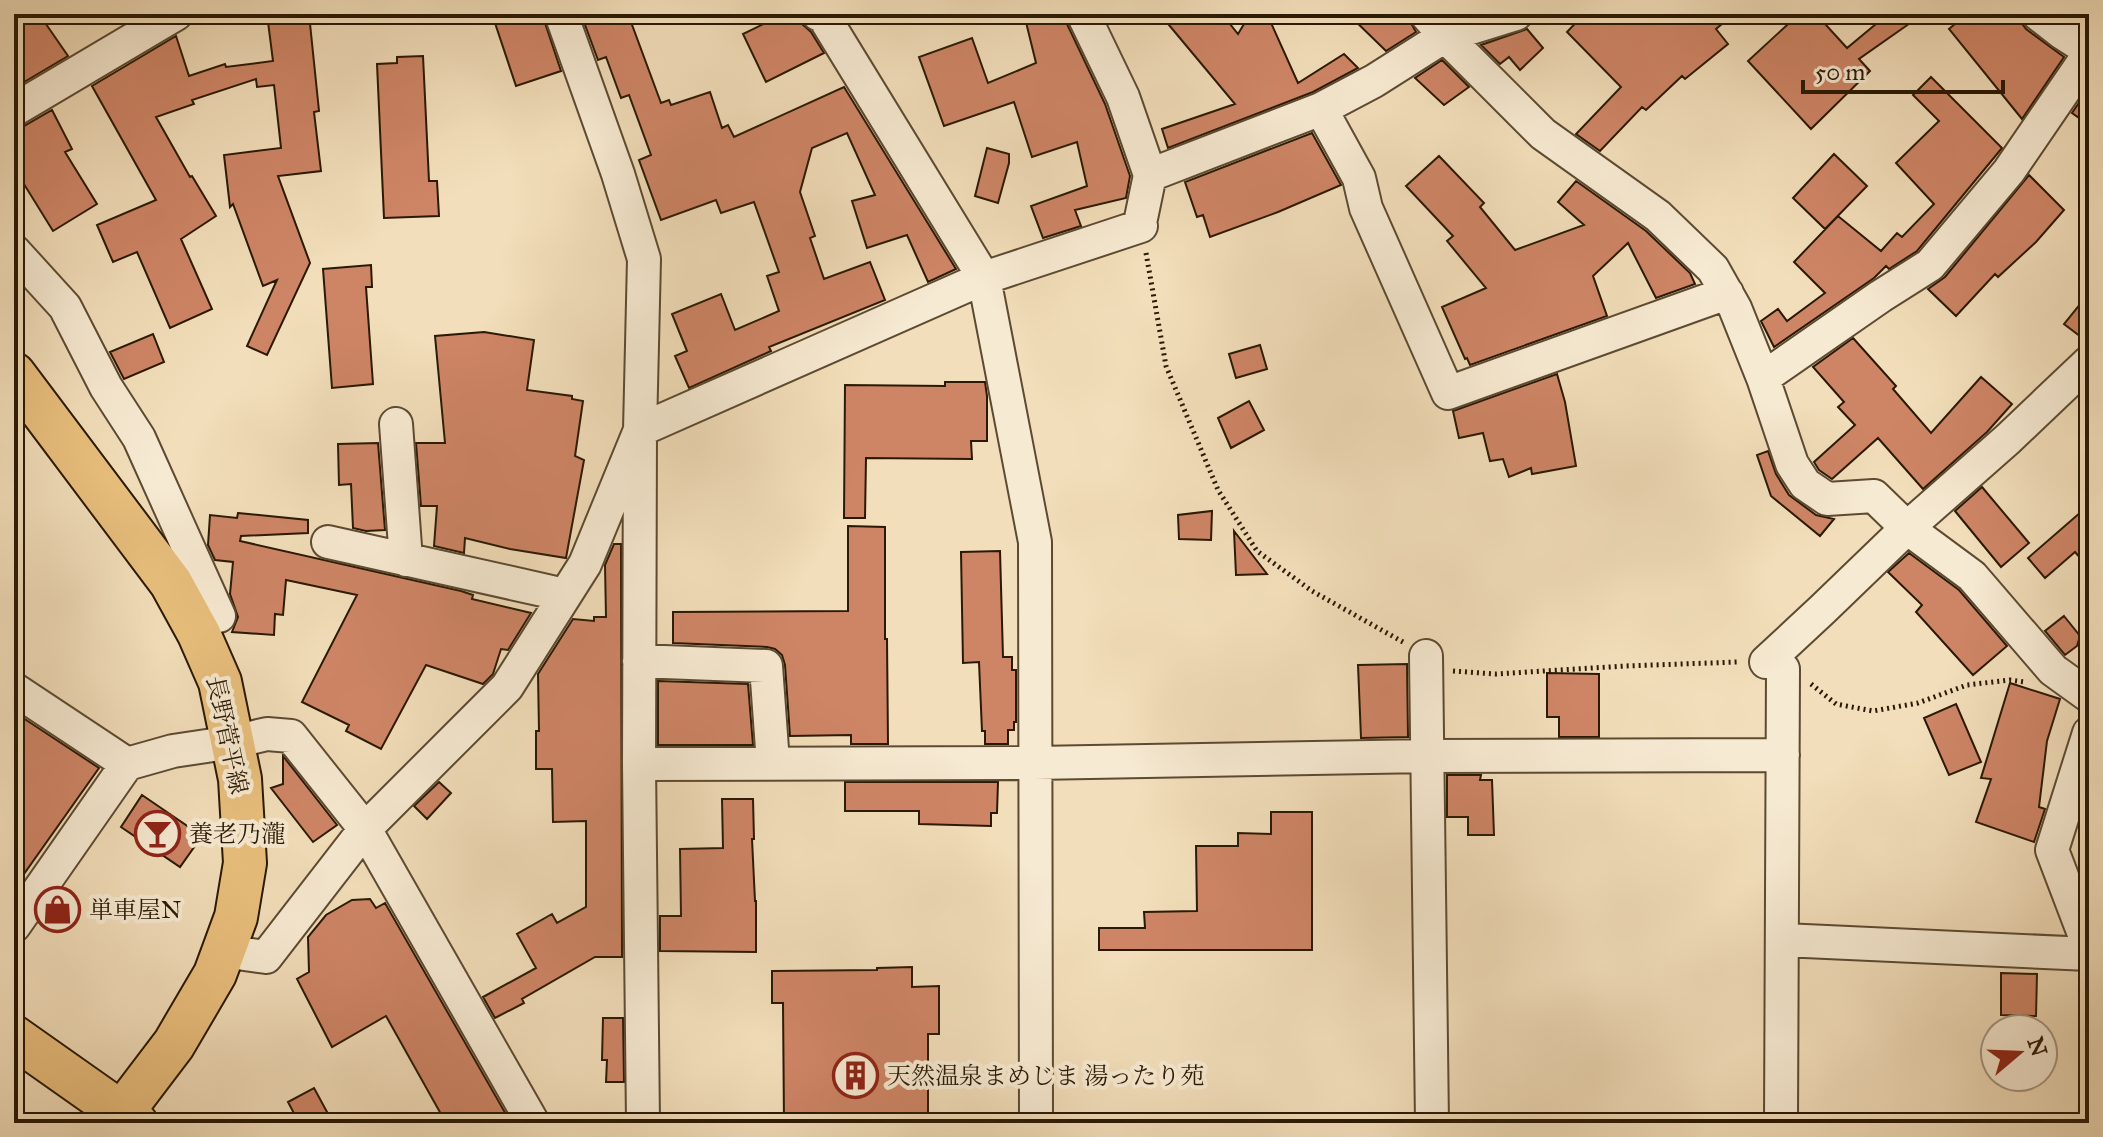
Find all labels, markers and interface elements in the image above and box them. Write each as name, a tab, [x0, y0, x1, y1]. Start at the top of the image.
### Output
scale bar	[1803, 44, 2003, 94]
text: 50 m	[1815, 57, 1865, 87]
street label: 長野菅平線	[200, 673, 254, 797]
bar icon: 養老乃瀧	[134, 810, 182, 858]
place label: 養老乃瀧	[189, 819, 285, 849]
shop icon: 単車屋N	[34, 886, 82, 934]
place label: 単車屋N	[89, 895, 181, 925]
north arrow	[1979, 1013, 2059, 1093]
text: N	[2022, 1033, 2053, 1060]
building icon: 天然温泉まめじま 湯ったり苑	[832, 1052, 880, 1100]
place label: 天然温泉まめじま 湯ったり苑	[887, 1061, 1204, 1091]

